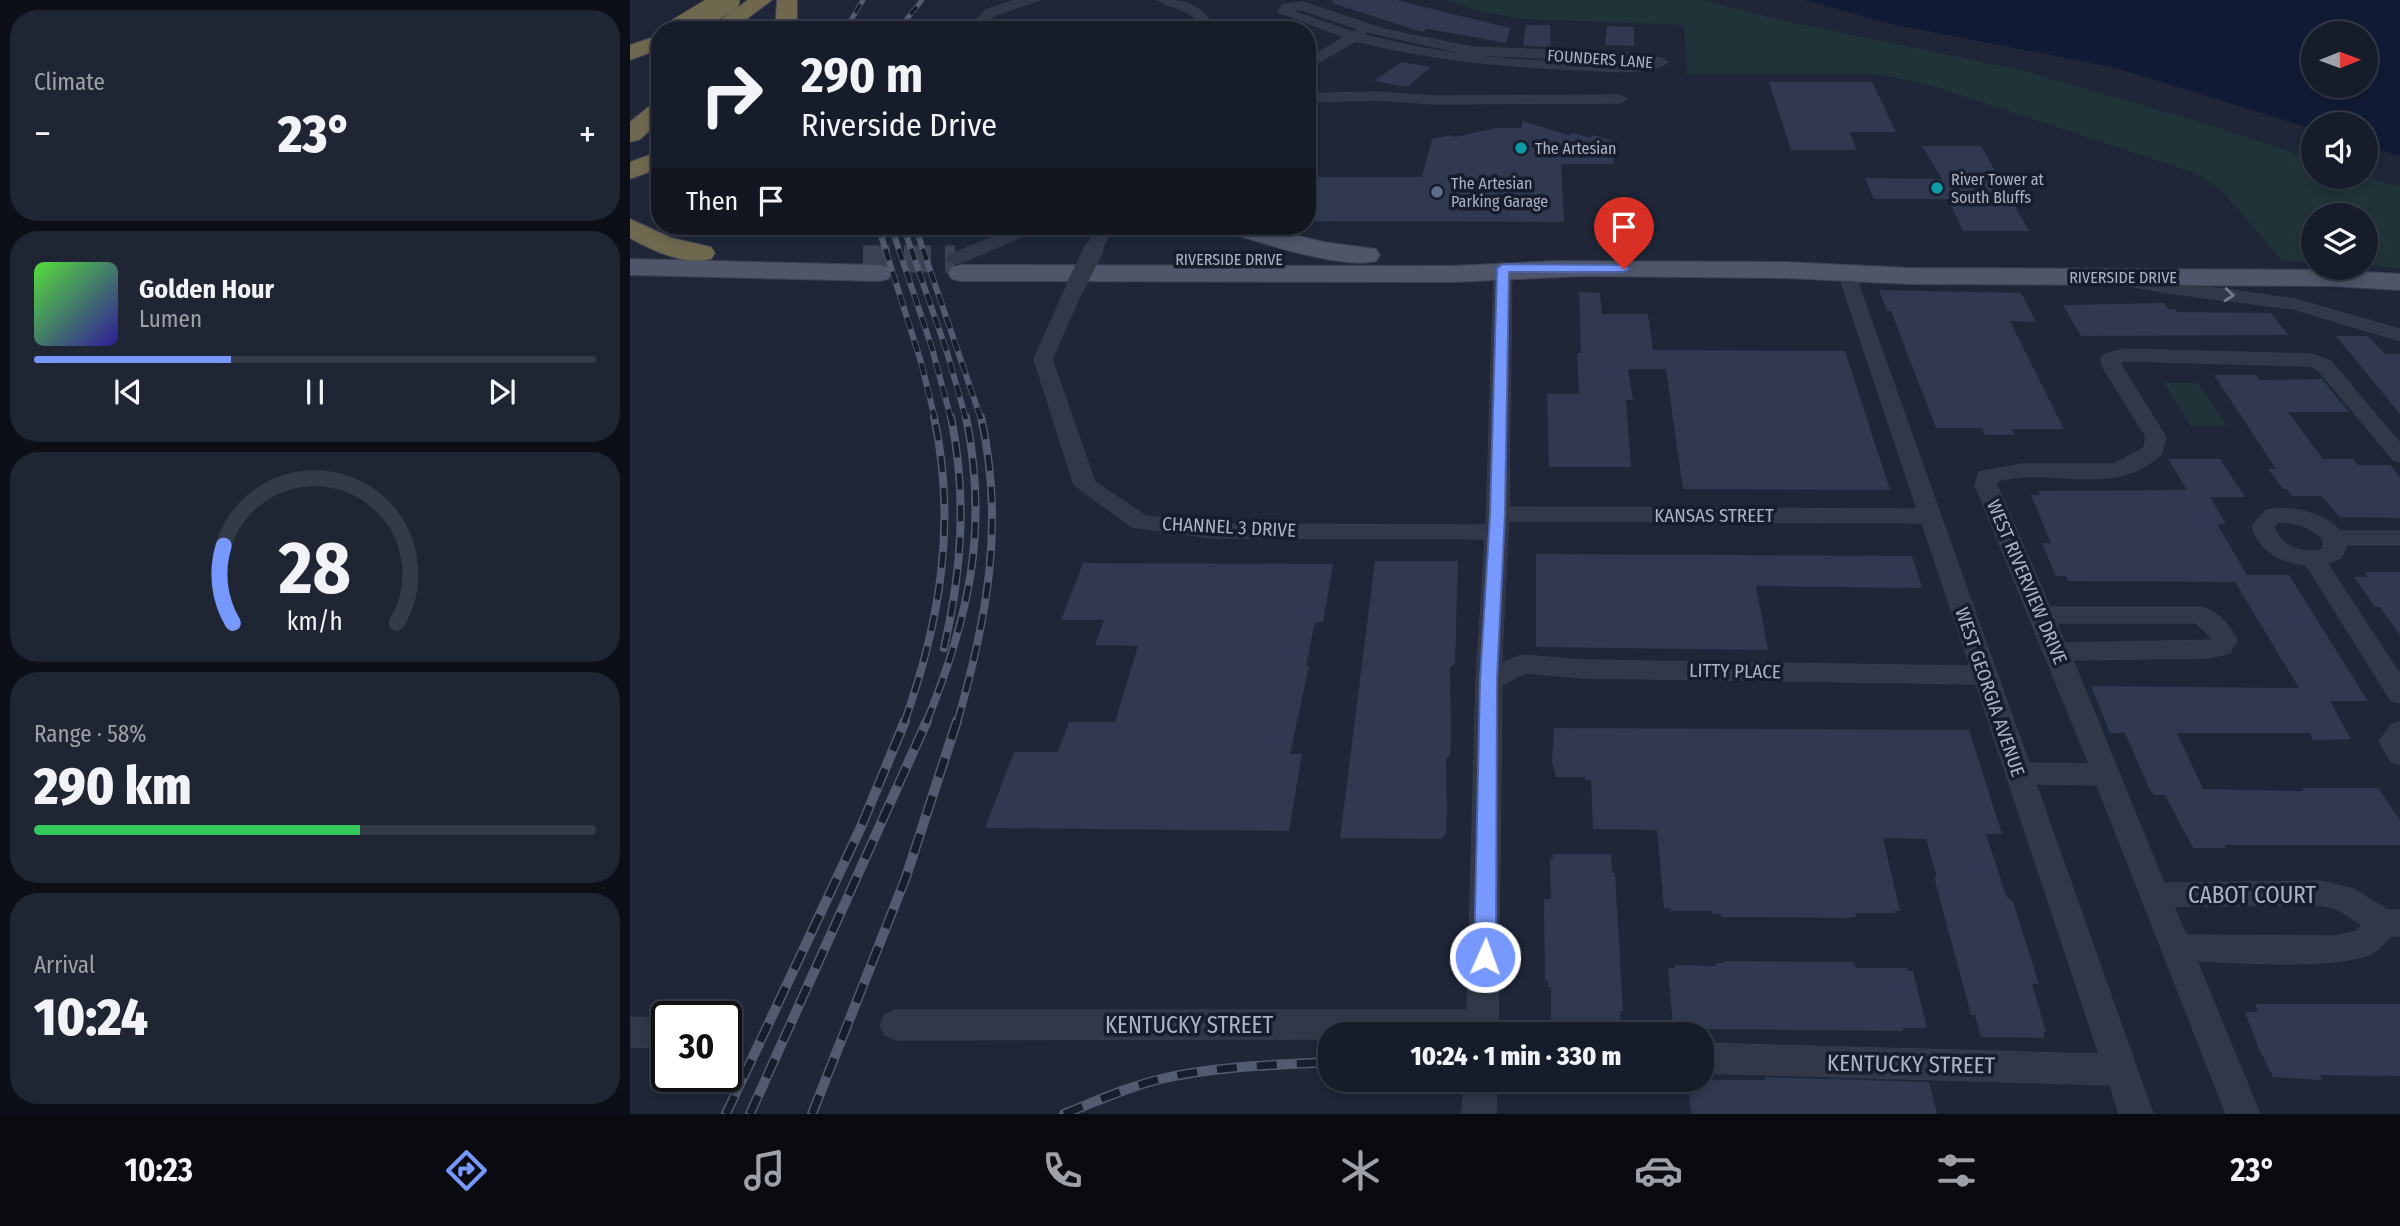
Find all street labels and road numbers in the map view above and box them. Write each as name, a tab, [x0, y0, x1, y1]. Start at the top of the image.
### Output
street label: FOUNDERS LANE	[1547, 46, 1653, 72]
street label: RIVERSIDE DRIVE	[1175, 250, 1283, 269]
street label: RIVERSIDE DRIVE	[2069, 268, 2177, 287]
street label: WEST RIVERVIEW DRIVE	[1982, 496, 2072, 668]
street label: KANSAS STREET	[1654, 504, 1774, 527]
street label: CHANNEL 3 DRIVE	[1161, 512, 1297, 542]
street label: WEST GEORGIA AVENUE	[1950, 604, 2030, 780]
street label: LITTY PLACE	[1689, 659, 1781, 683]
street label: CABOT COURT	[2188, 881, 2316, 909]
street label: KENTUCKY STREET	[1105, 1011, 1273, 1039]
street label: KENTUCKY STREET	[1827, 1049, 1996, 1079]

